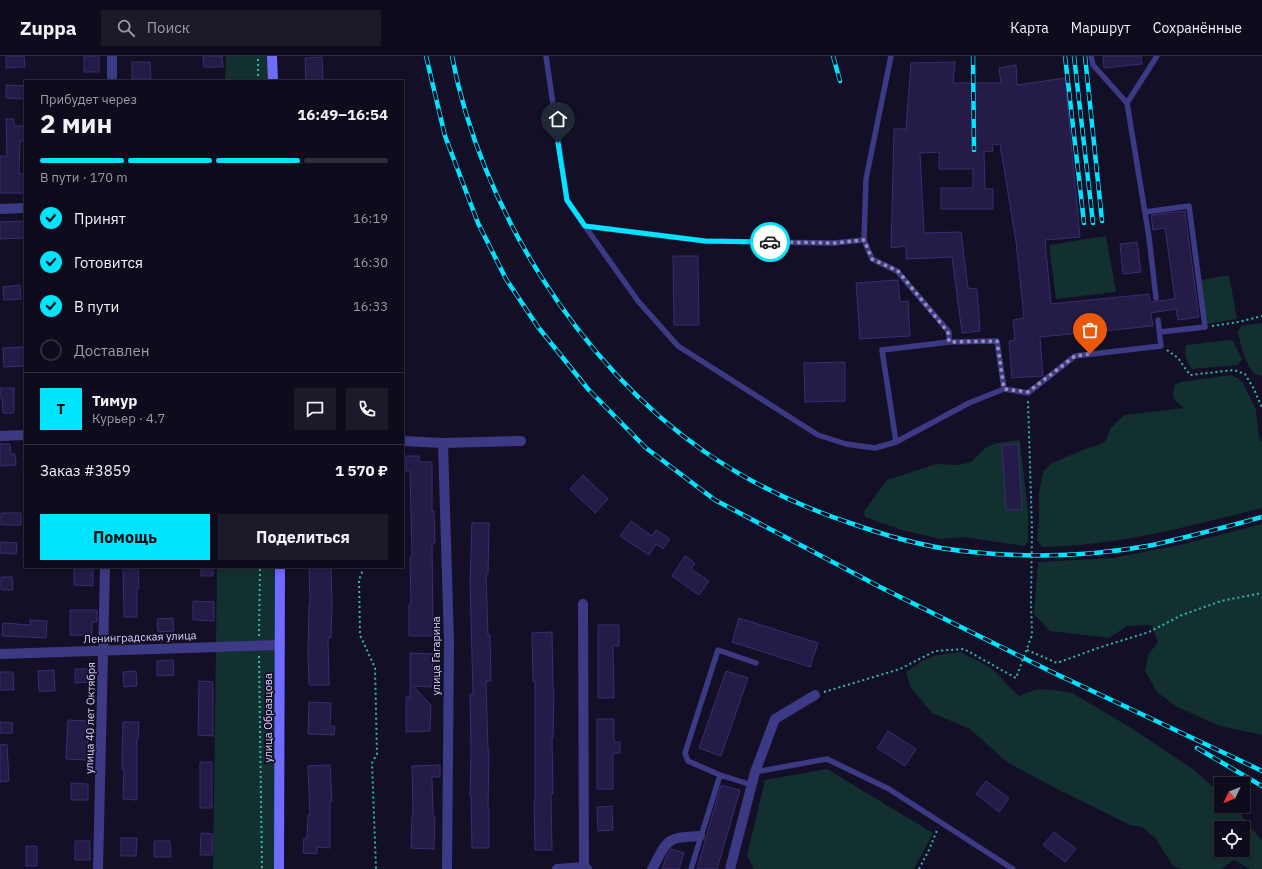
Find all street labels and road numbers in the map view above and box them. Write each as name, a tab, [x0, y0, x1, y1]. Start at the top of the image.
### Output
street label: улица Гагарина	[429, 616, 443, 696]
street label: Ленинградская улица	[83, 628, 197, 646]
street label: улица 40 лет Октября	[82, 662, 98, 774]
street label: улица Образцова	[261, 673, 275, 763]

